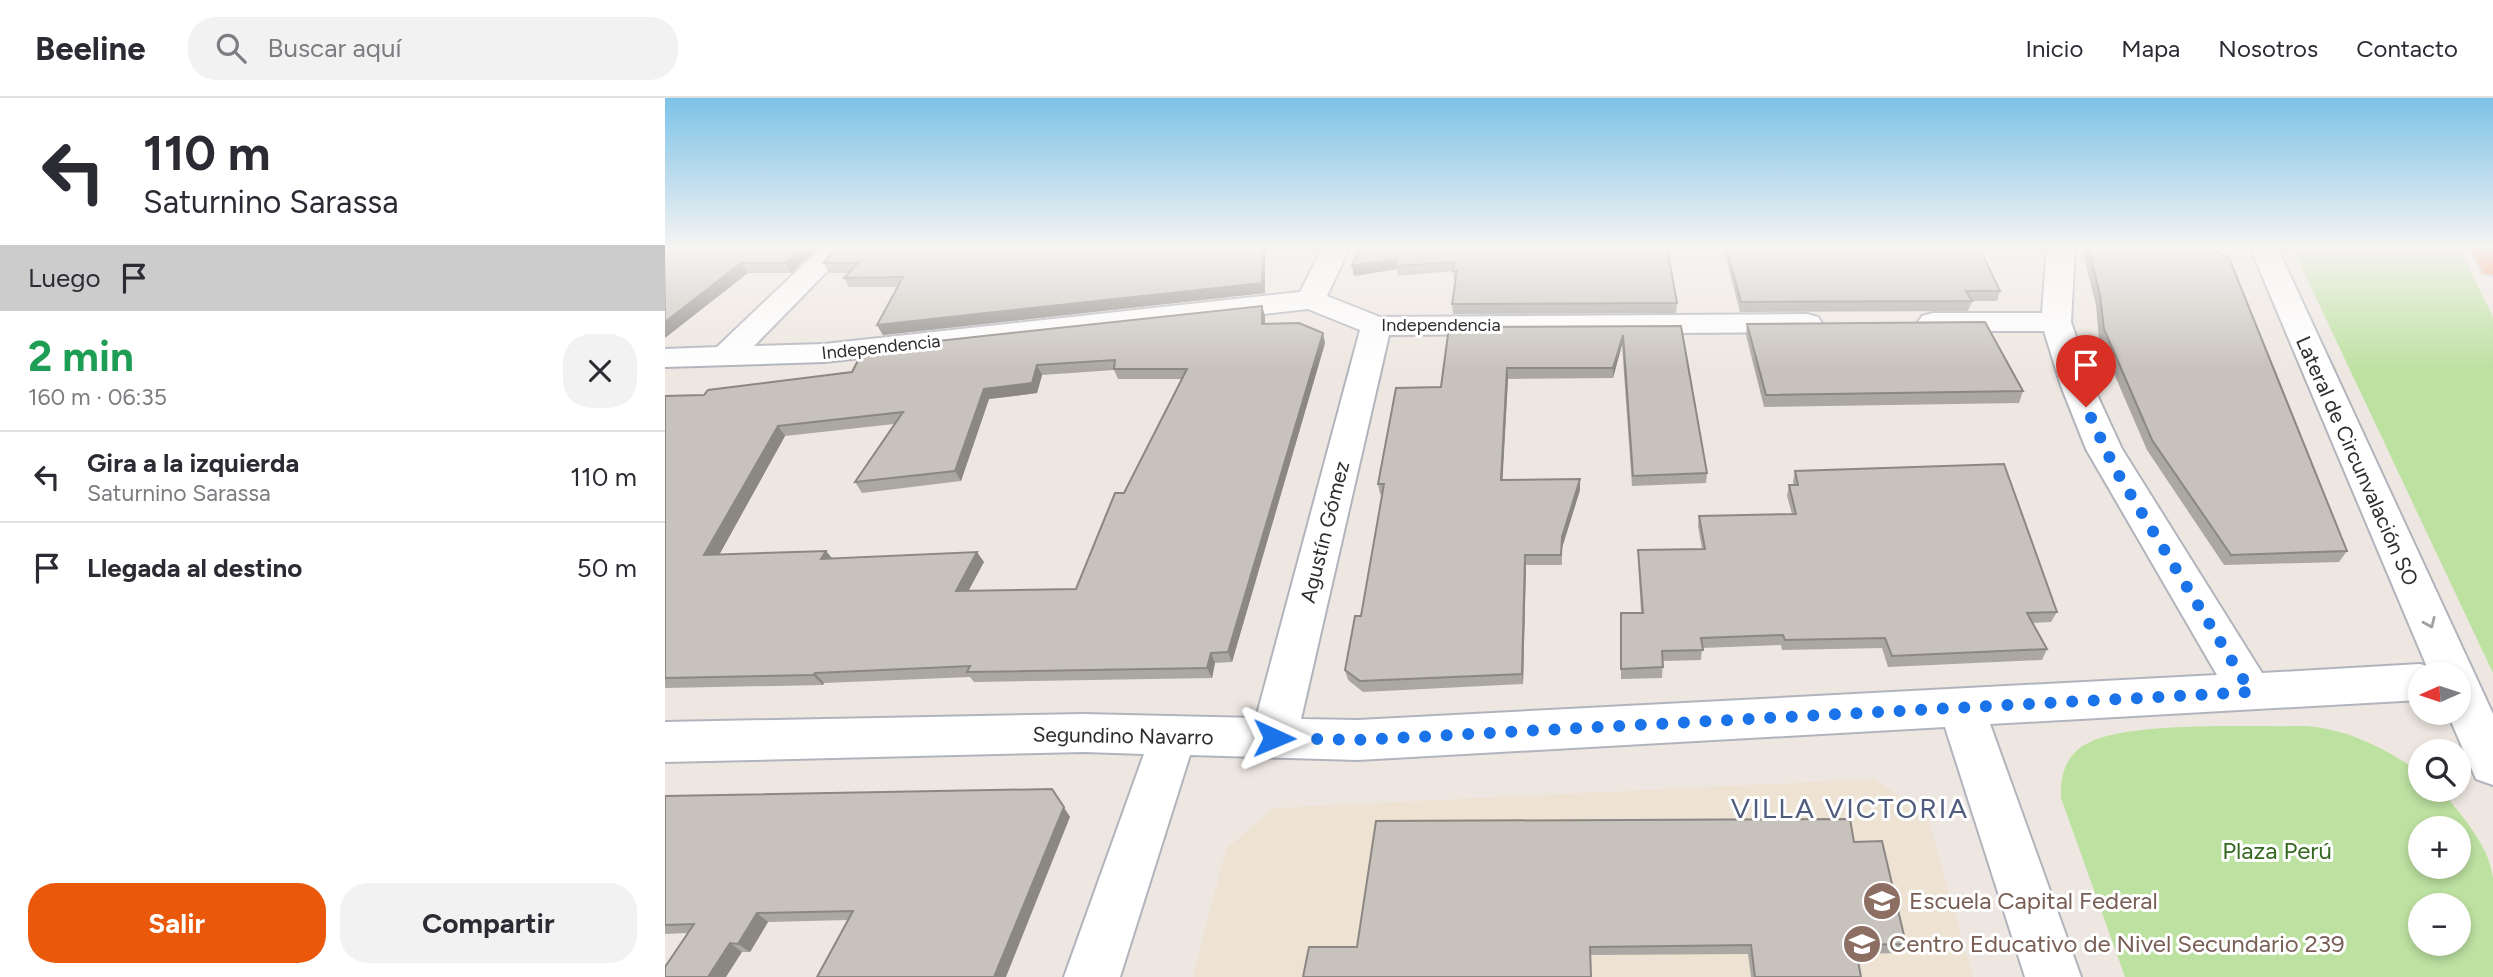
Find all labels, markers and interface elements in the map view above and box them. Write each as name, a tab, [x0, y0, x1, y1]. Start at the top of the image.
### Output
search box	[188, 17, 678, 80]
text: Beeline	[35, 29, 146, 68]
icon: search	[212, 29, 250, 67]
text: Buscar aquí	[268, 32, 401, 64]
text: Inicio	[2025, 34, 2083, 63]
text: Mapa	[2121, 34, 2180, 63]
text: Nosotros	[2218, 34, 2318, 63]
text: Contacto	[2356, 34, 2458, 63]
text: 110 m	[143, 123, 271, 182]
icon: left	[28, 126, 119, 217]
text: Saturnino Sarassa	[143, 183, 399, 221]
icon: arrive	[115, 259, 153, 297]
text: Luego	[28, 262, 101, 294]
street label: Independencia	[1381, 314, 1501, 336]
street label: Independencia	[821, 330, 941, 364]
text: 2 min	[28, 331, 134, 382]
street label: Lateral de Circunvalación SO	[2291, 332, 2424, 589]
button: close	[563, 334, 637, 408]
pin	[2056, 335, 2116, 407]
icon: arrive	[2067, 346, 2105, 384]
text: 160 m · 06:35	[28, 383, 167, 411]
text: Gira a la izquierda	[87, 447, 299, 479]
icon: left	[28, 458, 66, 496]
street label: Agustín Gómez	[1295, 458, 1354, 605]
text: 110 m	[570, 461, 637, 493]
text: Saturnino Sarassa	[87, 479, 271, 507]
icon: arrive	[28, 549, 66, 587]
text: Llegada al destino	[87, 552, 302, 584]
text: 50 m	[577, 552, 637, 584]
one-way arrow	[2422, 616, 2436, 629]
north arrow	[2408, 662, 2471, 724]
map controls	[2408, 662, 2471, 956]
position arrow	[1237, 701, 1311, 775]
street label: Segundino Navarro	[1032, 721, 1214, 750]
button: search	[2408, 739, 2471, 802]
district label: VILLA VICTORIA	[1731, 791, 1969, 825]
button: +	[2408, 816, 2471, 879]
park label: Plaza Perú	[2222, 836, 2332, 865]
school or university icon: Escuela Capital Federal	[1861, 880, 1903, 922]
button: Salir	[28, 883, 326, 963]
button: Compartir	[340, 883, 637, 963]
place label: Escuela Capital Federal	[1909, 886, 2158, 915]
button: −	[2408, 893, 2471, 956]
school or university icon: Centro Educativo de Nivel Secundario 239	[1841, 923, 1883, 965]
place label: Centro Educativo de Nivel Secundario 239	[1889, 929, 2345, 958]

